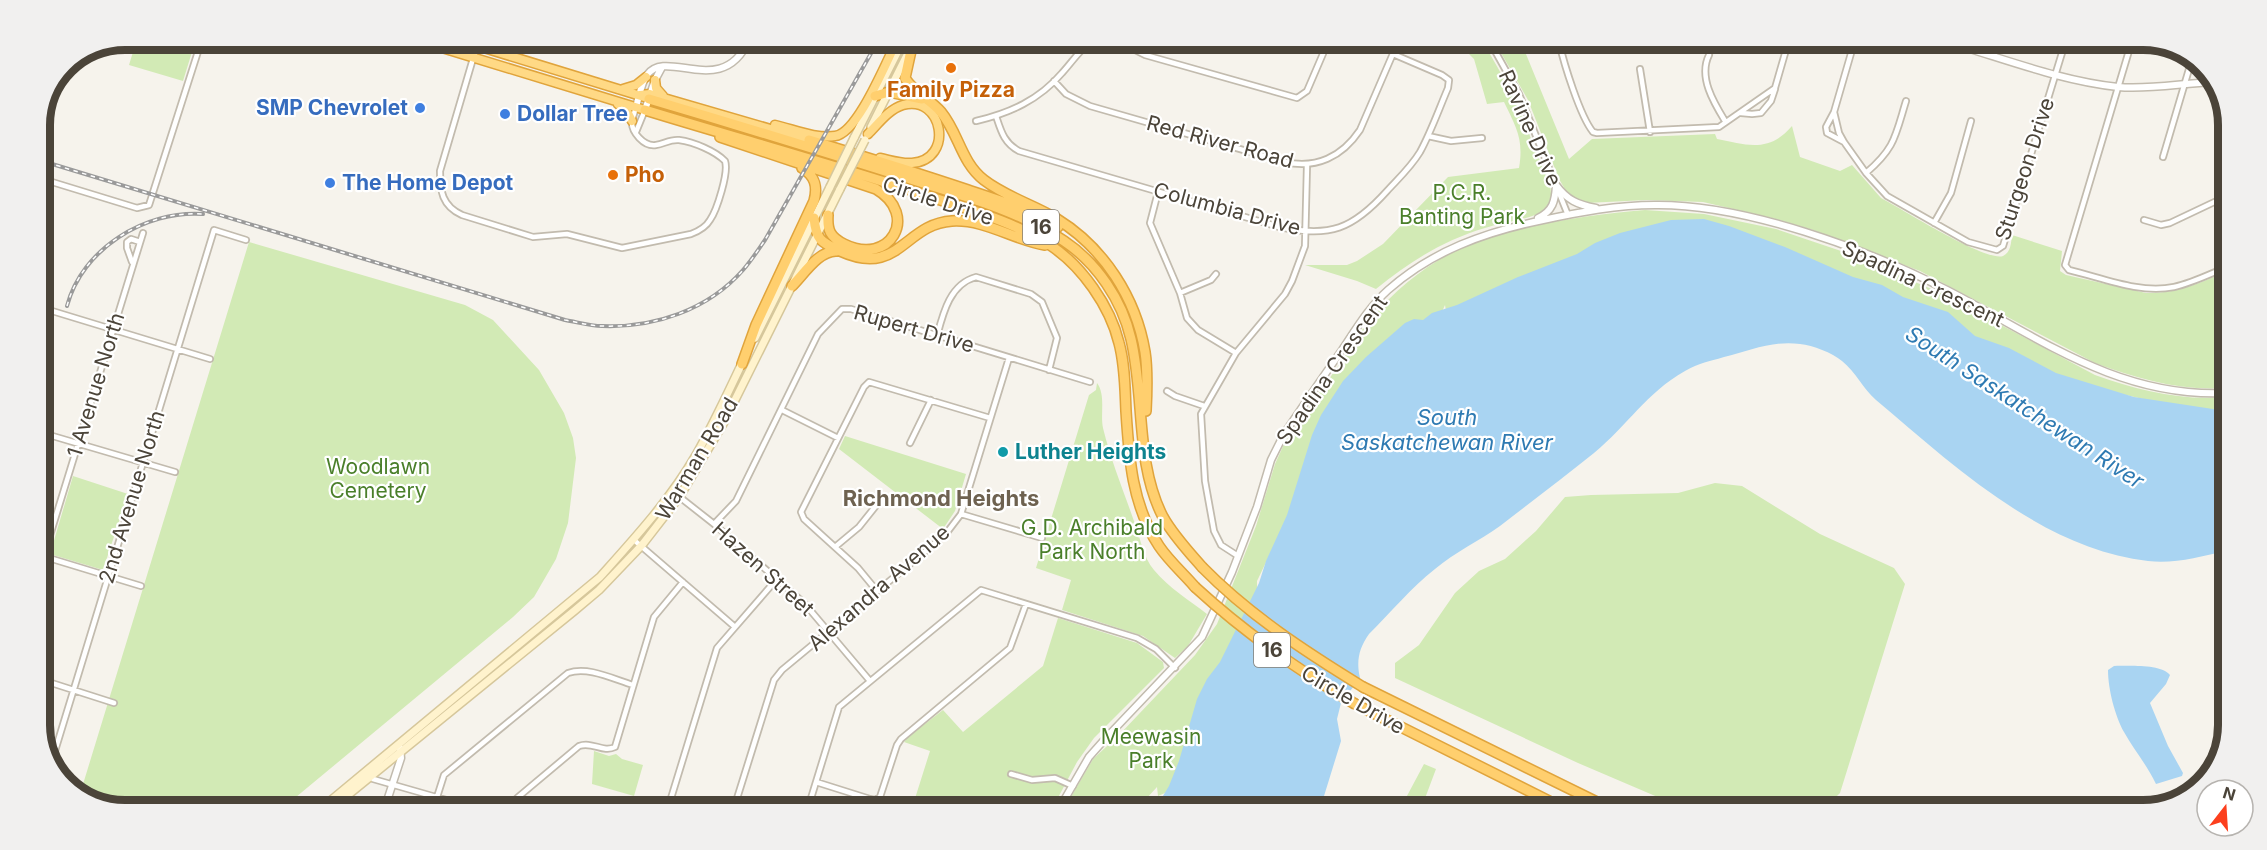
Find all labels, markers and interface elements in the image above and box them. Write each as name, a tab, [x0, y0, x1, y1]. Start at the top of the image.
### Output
marker: Family Pizza	[944, 61, 958, 75]
street label: Ravine Drive	[1494, 66, 1567, 190]
place label: Family Pizza	[887, 77, 1015, 102]
street label: Sturgeon Drive	[1990, 94, 2059, 243]
place label: SMP Chevrolet	[256, 95, 408, 120]
marker: SMP Chevrolet	[413, 101, 427, 115]
place label: Dollar Tree	[517, 101, 628, 126]
marker: Dollar Tree	[498, 107, 512, 121]
street label: Red River Road	[1144, 110, 1296, 173]
place label: Pho	[625, 162, 665, 187]
marker: Pho	[606, 168, 620, 182]
place label: The Home Depot	[342, 170, 514, 195]
street label: Circle Drive	[879, 171, 997, 230]
marker: The Home Depot	[323, 176, 337, 190]
street label: Columbia Drive	[1151, 177, 1304, 240]
park label: P.C.R. Banting Park	[1399, 180, 1525, 229]
road number: 16	[1023, 210, 1059, 244]
street label: Spadina Crescent	[1838, 235, 2008, 332]
street label: Spadina Crescent	[1271, 290, 1392, 449]
street label: Rupert Drive	[851, 299, 977, 358]
street label: 1 Avenue North	[62, 309, 129, 460]
water label: South Saskatchewan River	[1901, 320, 2149, 494]
street label: Warman Road	[650, 393, 743, 525]
water label: South Saskatchewan River	[1341, 404, 1554, 455]
street label: 2nd Avenue North	[93, 407, 170, 586]
place label: Luther Heights	[1015, 439, 1166, 464]
marker: Luther Heights	[996, 445, 1010, 459]
park label: Woodlawn Cemetery	[326, 454, 430, 503]
district label: Richmond Heights	[843, 485, 1039, 511]
park label: G.D. Archibald Park North	[1021, 515, 1163, 564]
street label: Hazen Street	[707, 516, 820, 621]
street label: Alexandra Avenue	[803, 519, 955, 656]
road number: 16	[1254, 633, 1290, 667]
street label: Circle Drive	[1297, 660, 1409, 739]
park label: Meewasin Park	[1101, 724, 1201, 773]
north arrow	[2195, 778, 2255, 838]
text: N	[2221, 782, 2238, 805]

